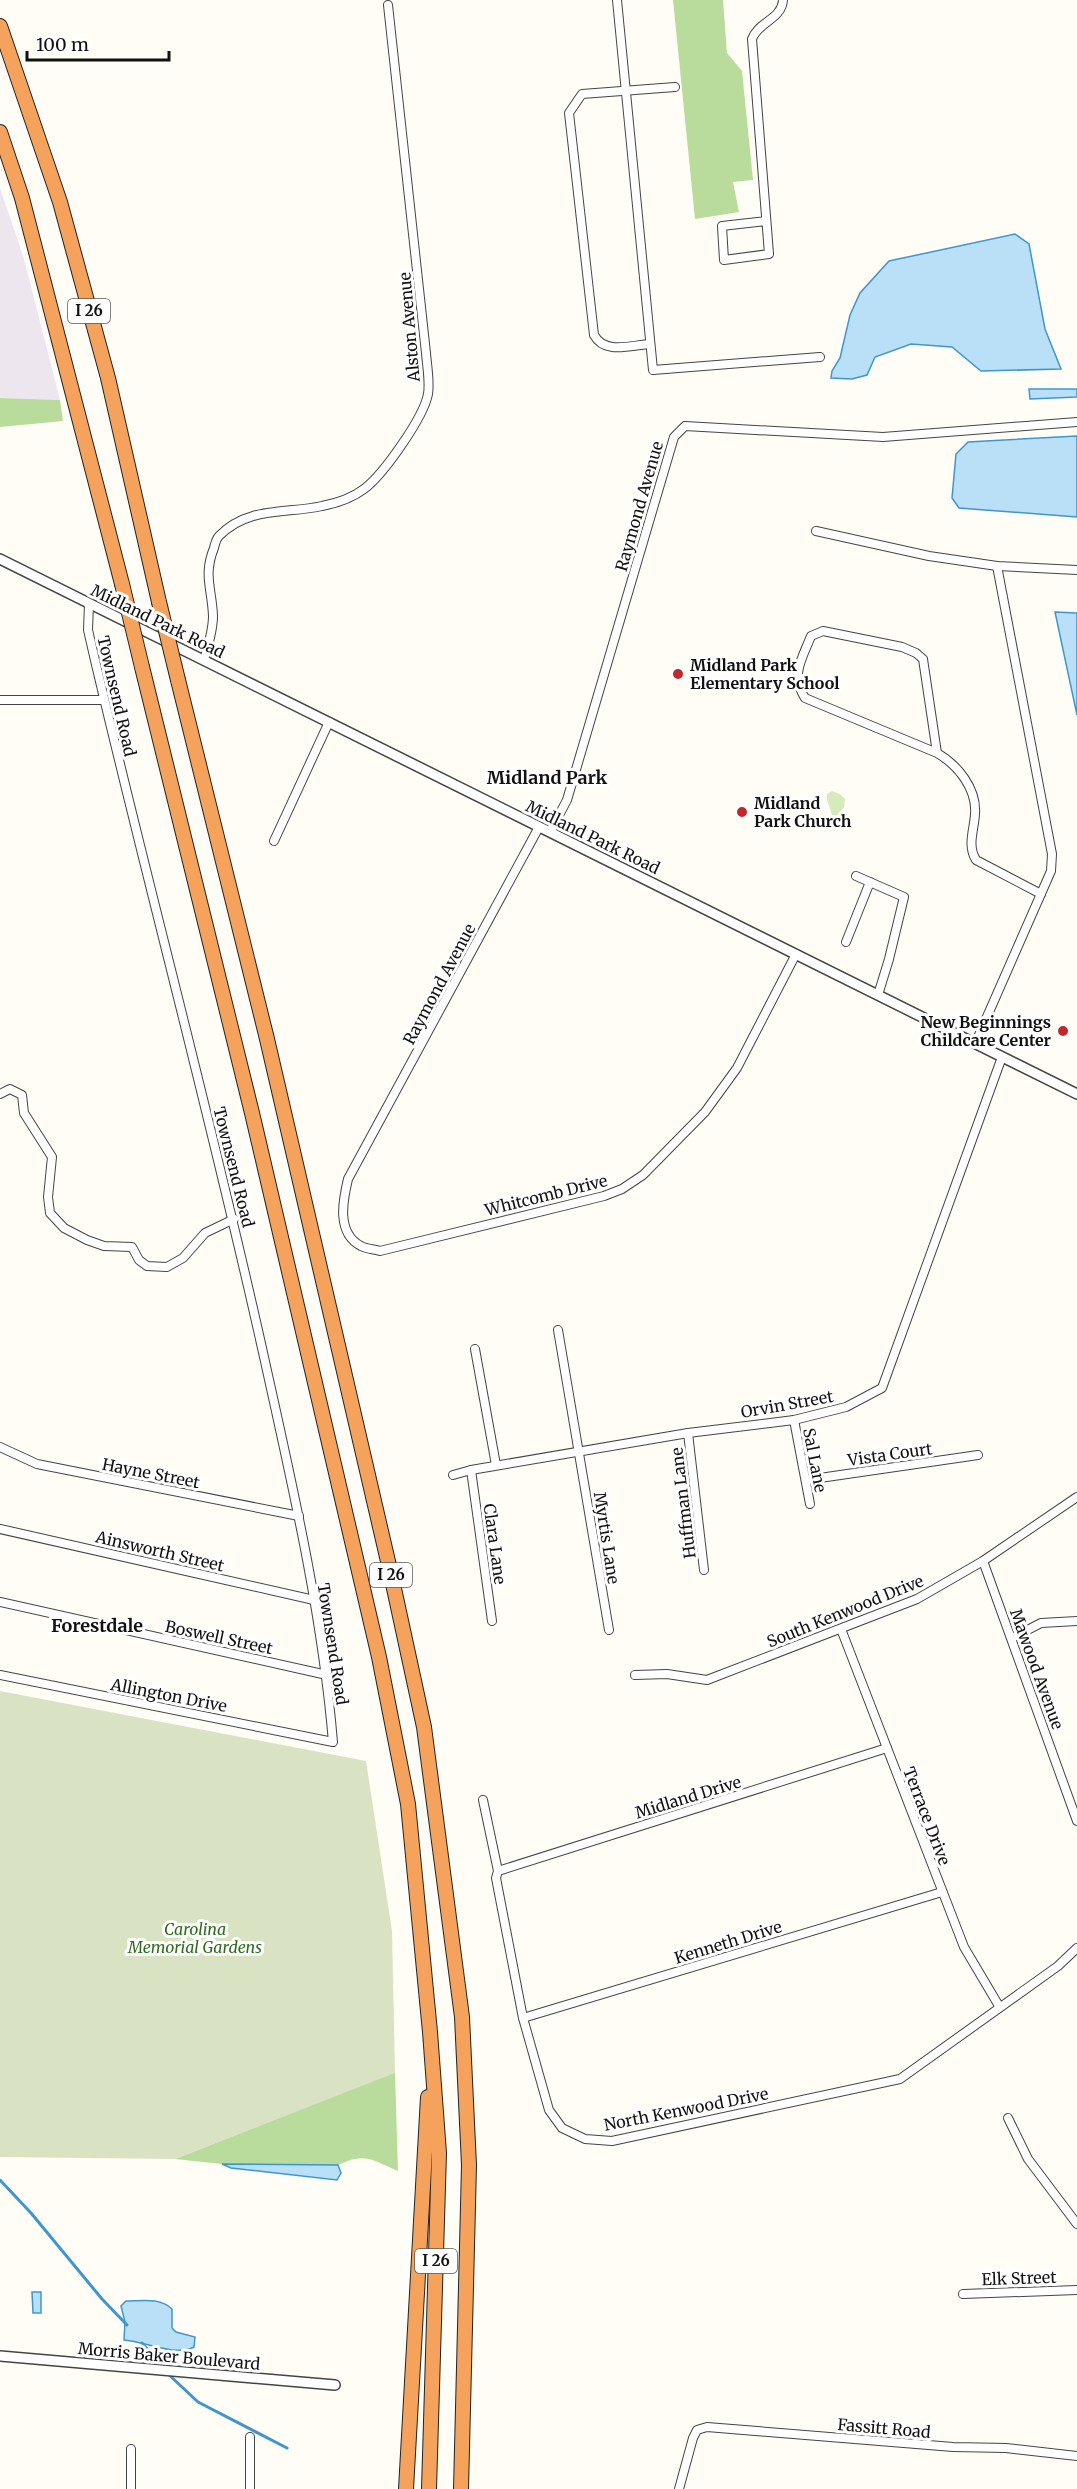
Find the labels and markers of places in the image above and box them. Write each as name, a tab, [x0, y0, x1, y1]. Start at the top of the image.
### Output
place label: Midland Park Elementary School	[690, 655, 839, 693]
marker: Midland Park Elementary School	[671, 667, 685, 681]
place label: Midland Park Church	[754, 793, 852, 831]
marker: Midland Park Church	[735, 805, 749, 819]
place label: New Beginnings Childcare Center	[920, 1012, 1052, 1050]
marker: New Beginnings Childcare Center	[1056, 1024, 1070, 1038]

